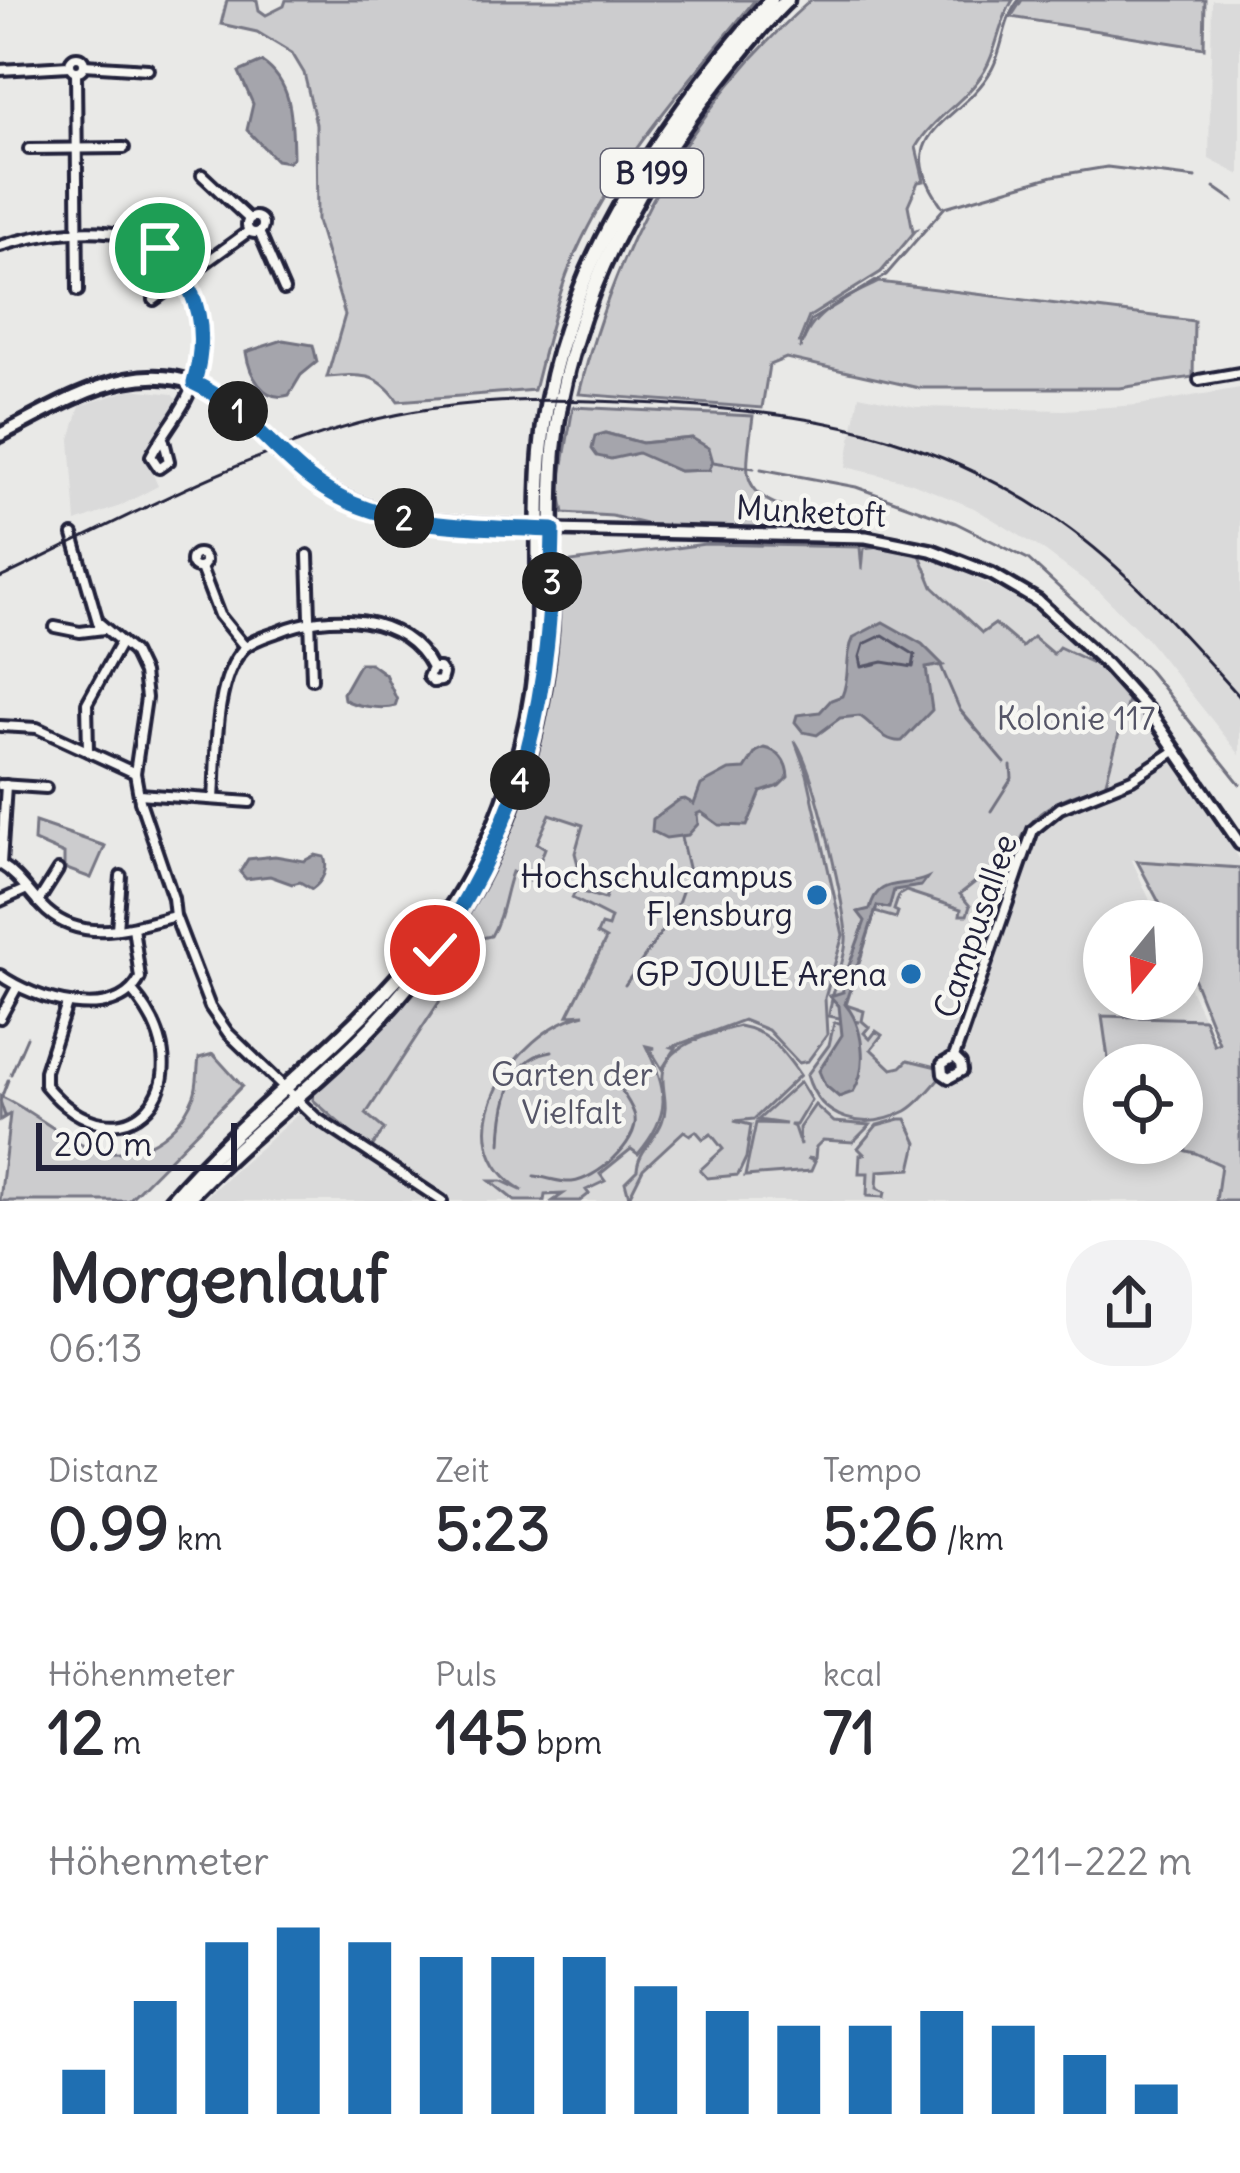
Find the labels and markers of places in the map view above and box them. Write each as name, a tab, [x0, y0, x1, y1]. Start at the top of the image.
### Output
pin	[109, 197, 211, 299]
pin: 1	[208, 381, 268, 441]
pin: 2	[374, 488, 434, 548]
pin: 3	[522, 552, 582, 612]
pin: 4	[490, 750, 550, 810]
place label: Hochschulcampus Flensburg	[520, 855, 793, 935]
marker: Hochschulcampus Flensburg	[804, 882, 830, 908]
pin	[384, 899, 486, 1001]
place label: GP JOULE Arena	[636, 953, 887, 995]
marker: GP JOULE Arena	[898, 961, 924, 987]

